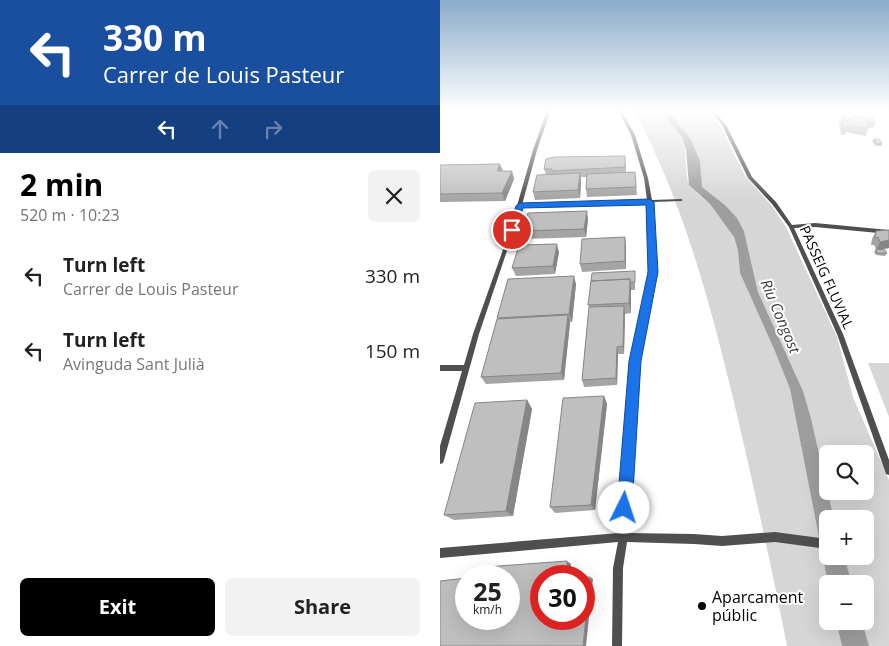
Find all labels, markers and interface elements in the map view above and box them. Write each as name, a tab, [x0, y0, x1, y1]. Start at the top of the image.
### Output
text: 330 m	[103, 14, 207, 61]
icon: left	[20, 20, 85, 85]
text: Carrer de Louis Pasteur	[103, 59, 344, 89]
icon: left	[153, 115, 181, 143]
icon: ahead	[206, 115, 234, 143]
icon: right	[259, 115, 287, 143]
text: 2 min	[20, 164, 103, 205]
button: close	[368, 170, 420, 222]
text: 520 m · 10:23	[20, 204, 120, 226]
pin	[491, 209, 533, 251]
icon: arrive	[498, 216, 526, 244]
street label: PASSEIG FLUVIAL	[796, 222, 858, 332]
text: Turn left	[63, 252, 145, 278]
icon: left	[20, 262, 48, 290]
text: 330 m	[365, 263, 420, 289]
water label: Riu Congost	[756, 276, 806, 357]
text: Carrer de Louis Pasteur	[63, 278, 238, 300]
text: Turn left	[63, 327, 145, 353]
icon: left	[20, 337, 48, 365]
text: 150 m	[365, 338, 420, 364]
text: Avinguda Sant Julià	[63, 353, 205, 375]
map controls	[819, 445, 874, 630]
button: search	[819, 445, 874, 500]
position arrow	[597, 481, 649, 533]
button: +	[819, 510, 874, 565]
speed limit sign: 30	[530, 565, 595, 630]
text: 25	[473, 574, 502, 608]
button: −	[819, 575, 874, 630]
button: Exit	[20, 578, 215, 636]
button: Share	[225, 578, 420, 636]
place label: Aparcament públic	[712, 586, 804, 626]
marker: Aparcament públic	[696, 600, 708, 612]
text: km/h	[473, 601, 502, 618]

